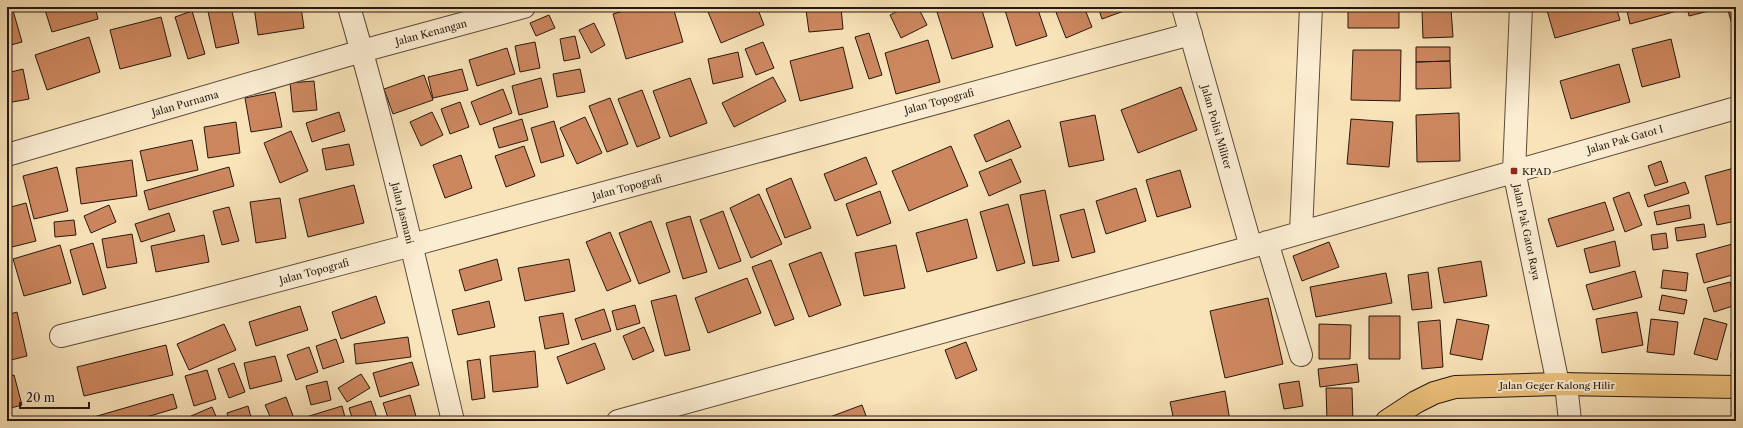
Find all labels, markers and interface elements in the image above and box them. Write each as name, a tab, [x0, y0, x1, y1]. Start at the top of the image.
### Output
street label: Jalan Kenangan	[392, 16, 469, 49]
street label: Jalan Polisi Militer	[1198, 82, 1235, 171]
street label: Jalan Topografi	[901, 86, 975, 118]
street label: Jalan Purnama	[148, 88, 221, 120]
street label: Jalan Pak Gatot I	[1584, 122, 1665, 157]
place label: KPAD	[1522, 165, 1551, 178]
marker: KPAD	[1509, 166, 1519, 176]
street label: Jalan Topografi	[589, 172, 663, 204]
street label: Jalan Jasmani	[388, 179, 416, 245]
street label: Jalan Pak Gatot Raya	[1510, 181, 1543, 282]
street label: Jalan Topografi	[276, 256, 350, 288]
street label: Jalan Geger Kalong Hilir	[1497, 379, 1615, 392]
scale bar	[20, 384, 89, 410]
text: 20 m	[26, 390, 55, 405]

